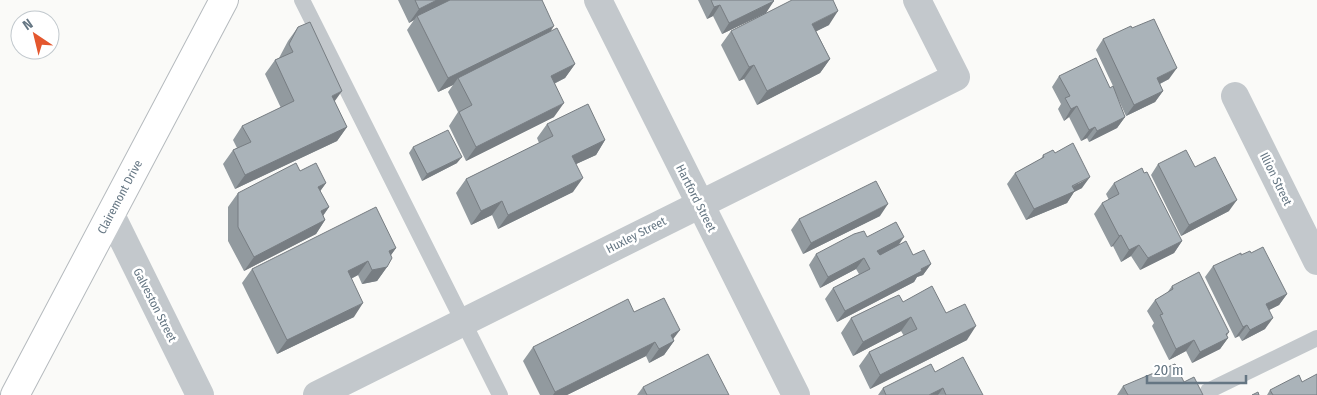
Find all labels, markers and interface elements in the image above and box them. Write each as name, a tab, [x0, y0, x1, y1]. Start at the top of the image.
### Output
north arrow	[10, 10, 60, 60]
text: N	[20, 15, 36, 34]
street label: Illion Street	[1257, 150, 1295, 208]
street label: Clairemont Drive	[94, 157, 145, 236]
street label: Hartford Street	[673, 162, 719, 234]
street label: Huxley Street	[604, 214, 668, 256]
street label: Galveston Street	[130, 266, 180, 344]
scale bar	[1147, 352, 1246, 384]
text: 20 m	[1154, 361, 1184, 379]

